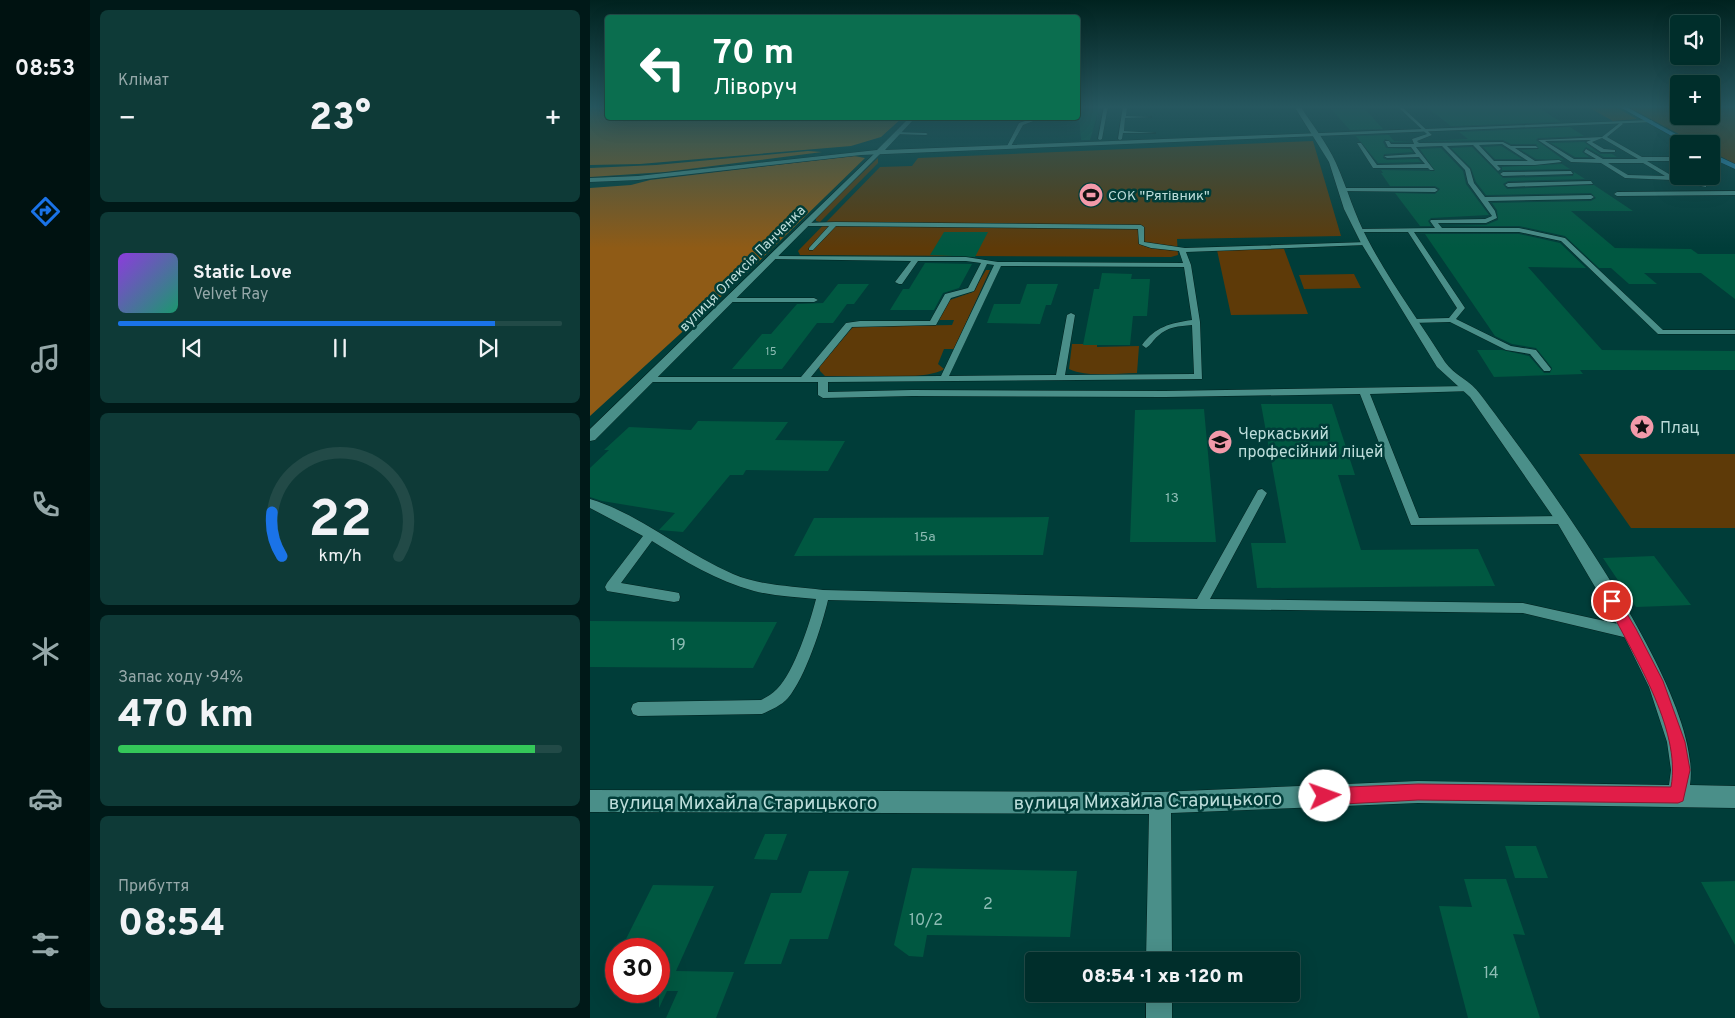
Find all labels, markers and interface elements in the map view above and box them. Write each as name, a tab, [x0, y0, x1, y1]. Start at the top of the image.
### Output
map controls	[1670, 15, 1720, 185]
button: sound	[1670, 15, 1720, 65]
text: 70 m	[713, 32, 794, 76]
icon: left	[630, 35, 695, 100]
text: 08:53	[15, 56, 75, 83]
text: Клімат	[118, 71, 169, 91]
text: Ліворуч	[713, 75, 797, 102]
button: +	[1670, 75, 1720, 125]
text: 23°	[309, 95, 371, 144]
text: −	[118, 102, 136, 138]
text: +	[544, 102, 562, 138]
button: −	[1670, 135, 1720, 185]
sports icon: СОК "Рятівник"	[1078, 182, 1104, 208]
place label: СОК "Рятівник"	[1108, 188, 1210, 205]
icon: directions	[28, 194, 63, 229]
street label: вулиця Олексія Панченка	[676, 202, 810, 336]
text: Static Love	[193, 261, 292, 285]
text: Velvet Ray	[193, 285, 268, 305]
icon: previous	[178, 334, 206, 362]
icon: pause	[326, 334, 354, 362]
icon: next	[474, 334, 502, 362]
icon: music	[28, 341, 63, 376]
house number: 15	[766, 345, 777, 359]
place icon: Плац	[1629, 414, 1655, 440]
place label: Плац	[1660, 419, 1699, 439]
place label: Черкаський професійний ліцей	[1238, 425, 1383, 463]
school or university icon: Черкаський професійний ліцей	[1207, 429, 1233, 455]
icon: phone	[28, 487, 63, 522]
text: 22	[308, 489, 372, 555]
house number: 13	[1165, 490, 1179, 507]
house number: 15а	[914, 529, 936, 546]
text: km/h	[318, 545, 362, 568]
pin	[1591, 580, 1633, 622]
icon: arrive	[1598, 587, 1626, 615]
icon: climate	[28, 634, 63, 669]
house number: 19	[670, 636, 686, 656]
text: Запас ходу · 94%	[118, 668, 243, 688]
text: 470 km	[118, 692, 254, 741]
position arrow	[1298, 769, 1350, 821]
icon: car	[28, 781, 63, 816]
street label: вулиця Михайла Старицького	[1013, 788, 1283, 816]
street label: вулиця Михайла Старицького	[609, 792, 877, 816]
text: Прибуття	[118, 877, 189, 897]
house number: 2	[983, 895, 993, 915]
text: 08:54	[118, 901, 225, 950]
house number: 10/2	[909, 911, 943, 931]
icon: filters	[28, 927, 63, 962]
speed limit sign: 30	[605, 938, 670, 1003]
house number: 14	[1483, 964, 1499, 984]
text: 08:54 · 1 хв · 120 m	[1081, 965, 1244, 989]

